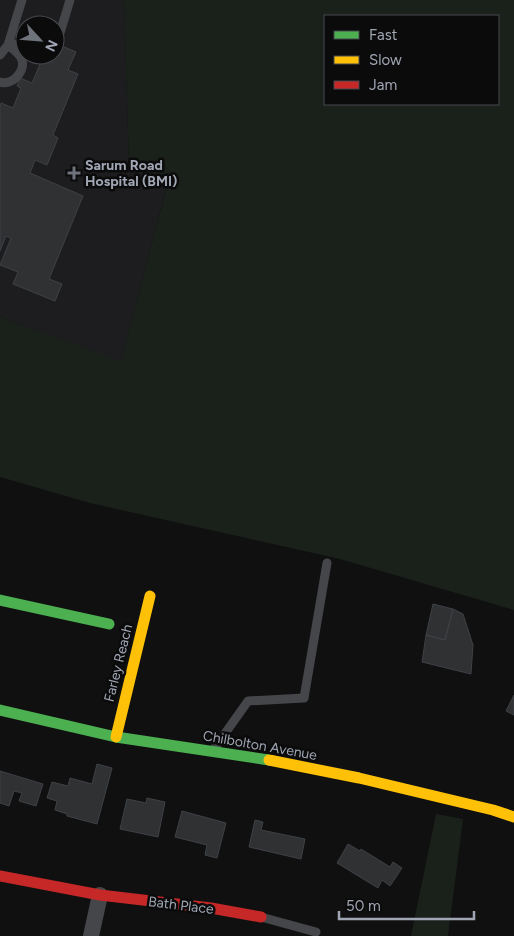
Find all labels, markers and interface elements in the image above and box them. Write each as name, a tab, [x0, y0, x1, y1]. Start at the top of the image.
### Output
north arrow	[15, 15, 65, 65]
legend	[324, 15, 499, 105]
text: Fast	[369, 26, 398, 44]
text: N	[41, 37, 61, 54]
text: Slow	[369, 51, 402, 69]
text: Jam	[369, 76, 397, 94]
place label: Sarum Road Hospital (BMI)	[85, 157, 177, 190]
marker: Sarum Road Hospital (BMI)	[67, 166, 81, 180]
street label: Farley Reach	[101, 622, 136, 704]
street label: Chilbolton Avenue	[201, 727, 319, 764]
scale bar	[339, 888, 474, 920]
street label: Bath Place	[147, 893, 215, 918]
text: 50 m	[346, 897, 381, 915]

